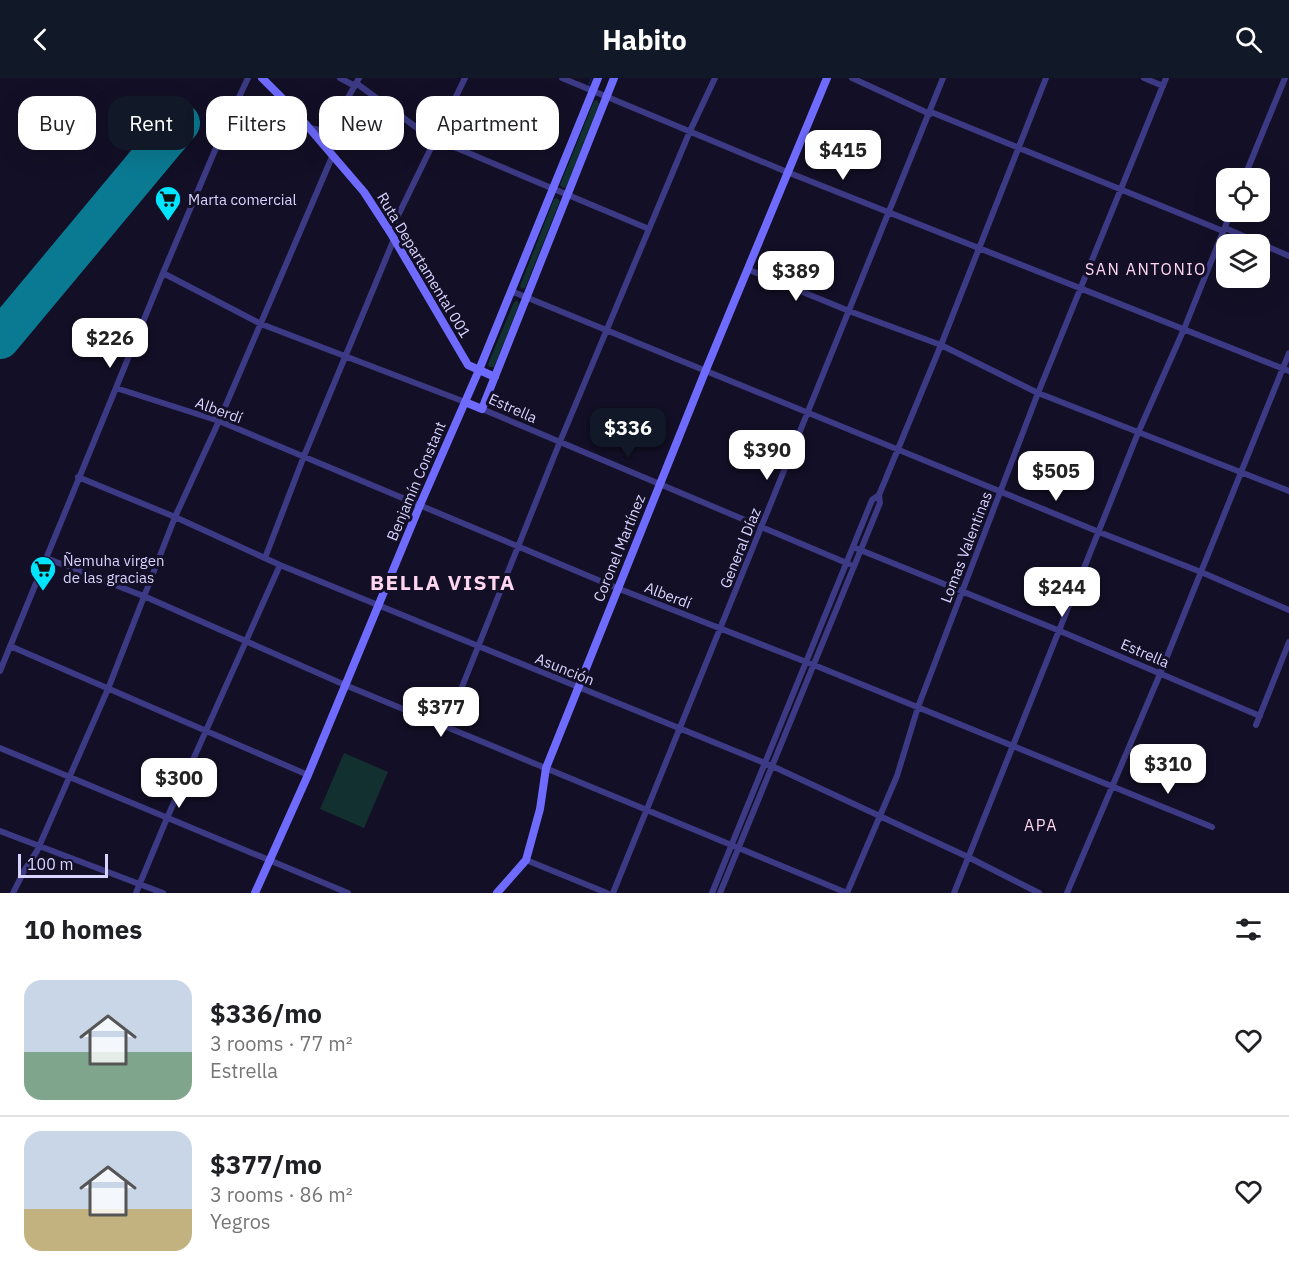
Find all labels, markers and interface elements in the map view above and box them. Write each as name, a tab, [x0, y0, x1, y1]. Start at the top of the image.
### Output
text: Habito	[602, 22, 687, 57]
icon: back	[24, 23, 57, 56]
icon: search	[1232, 23, 1265, 56]
chip: Buy	[18, 96, 96, 150]
chip: Rent	[108, 96, 194, 150]
chip: Filters	[206, 96, 307, 150]
chip: New	[319, 96, 404, 150]
chip: Apartment	[416, 96, 559, 150]
pin: $415	[807, 130, 879, 181]
text: $415	[819, 136, 867, 163]
map controls	[1216, 168, 1270, 288]
button: locate	[1216, 168, 1270, 222]
supermarket icon: Marta comercial	[153, 184, 183, 222]
street label: Ruta Departamental 001	[373, 189, 475, 341]
place label: Marta comercial	[188, 190, 297, 209]
button: layers	[1216, 234, 1270, 288]
pin: $389	[760, 251, 832, 302]
text: $389	[772, 257, 820, 284]
district label: SAN ANTONIO	[1085, 259, 1207, 279]
pin: $226	[74, 318, 146, 369]
text: $226	[86, 324, 134, 351]
street label: Estrella	[486, 389, 540, 427]
street label: Alberdí	[193, 393, 245, 427]
pin: $336	[592, 408, 664, 459]
text: $336	[604, 414, 652, 441]
street label: Benjamín Constant	[382, 419, 450, 543]
pin: $390	[731, 430, 803, 481]
text: $390	[743, 436, 791, 463]
pin: $505	[1020, 451, 1092, 502]
text: $505	[1032, 457, 1080, 484]
street label: Lomas Valentinas	[936, 488, 996, 606]
street label: Coronel Martínez	[589, 491, 649, 605]
street label: General Díaz	[715, 505, 765, 591]
place label: Ñemuha virgen de las gracias	[63, 551, 164, 587]
supermarket icon: Ñemuha virgen de las gracias	[28, 554, 58, 592]
pin: $244	[1026, 567, 1098, 618]
district label: BELLA VISTA	[370, 568, 516, 596]
text: $244	[1038, 573, 1086, 600]
street label: Alberdí	[642, 577, 694, 613]
street label: Estrella	[1118, 634, 1172, 672]
street label: Asunción	[533, 649, 597, 689]
pin: $377	[405, 687, 477, 738]
text: $377	[417, 693, 465, 720]
pin: $310	[1132, 744, 1204, 795]
text: $310	[1144, 750, 1192, 777]
pin: $300	[143, 758, 215, 809]
text: $300	[155, 764, 203, 791]
district label: APA	[1024, 815, 1058, 835]
scale bar	[18, 851, 108, 878]
text: 100 m	[27, 854, 74, 874]
text: 10 homes	[24, 912, 142, 946]
icon: filters	[1232, 913, 1265, 946]
text: $336/mo	[210, 996, 322, 1030]
icon: home	[72, 1004, 144, 1076]
icon: heart	[1232, 1024, 1265, 1057]
text: 3 rooms · 77 m²	[210, 1030, 353, 1057]
text: Estrella	[210, 1057, 278, 1084]
text: $377/mo	[210, 1147, 322, 1181]
icon: home	[72, 1155, 144, 1227]
icon: heart	[1232, 1175, 1265, 1208]
text: 3 rooms · 86 m²	[210, 1181, 353, 1208]
text: Yegros	[210, 1208, 271, 1235]

